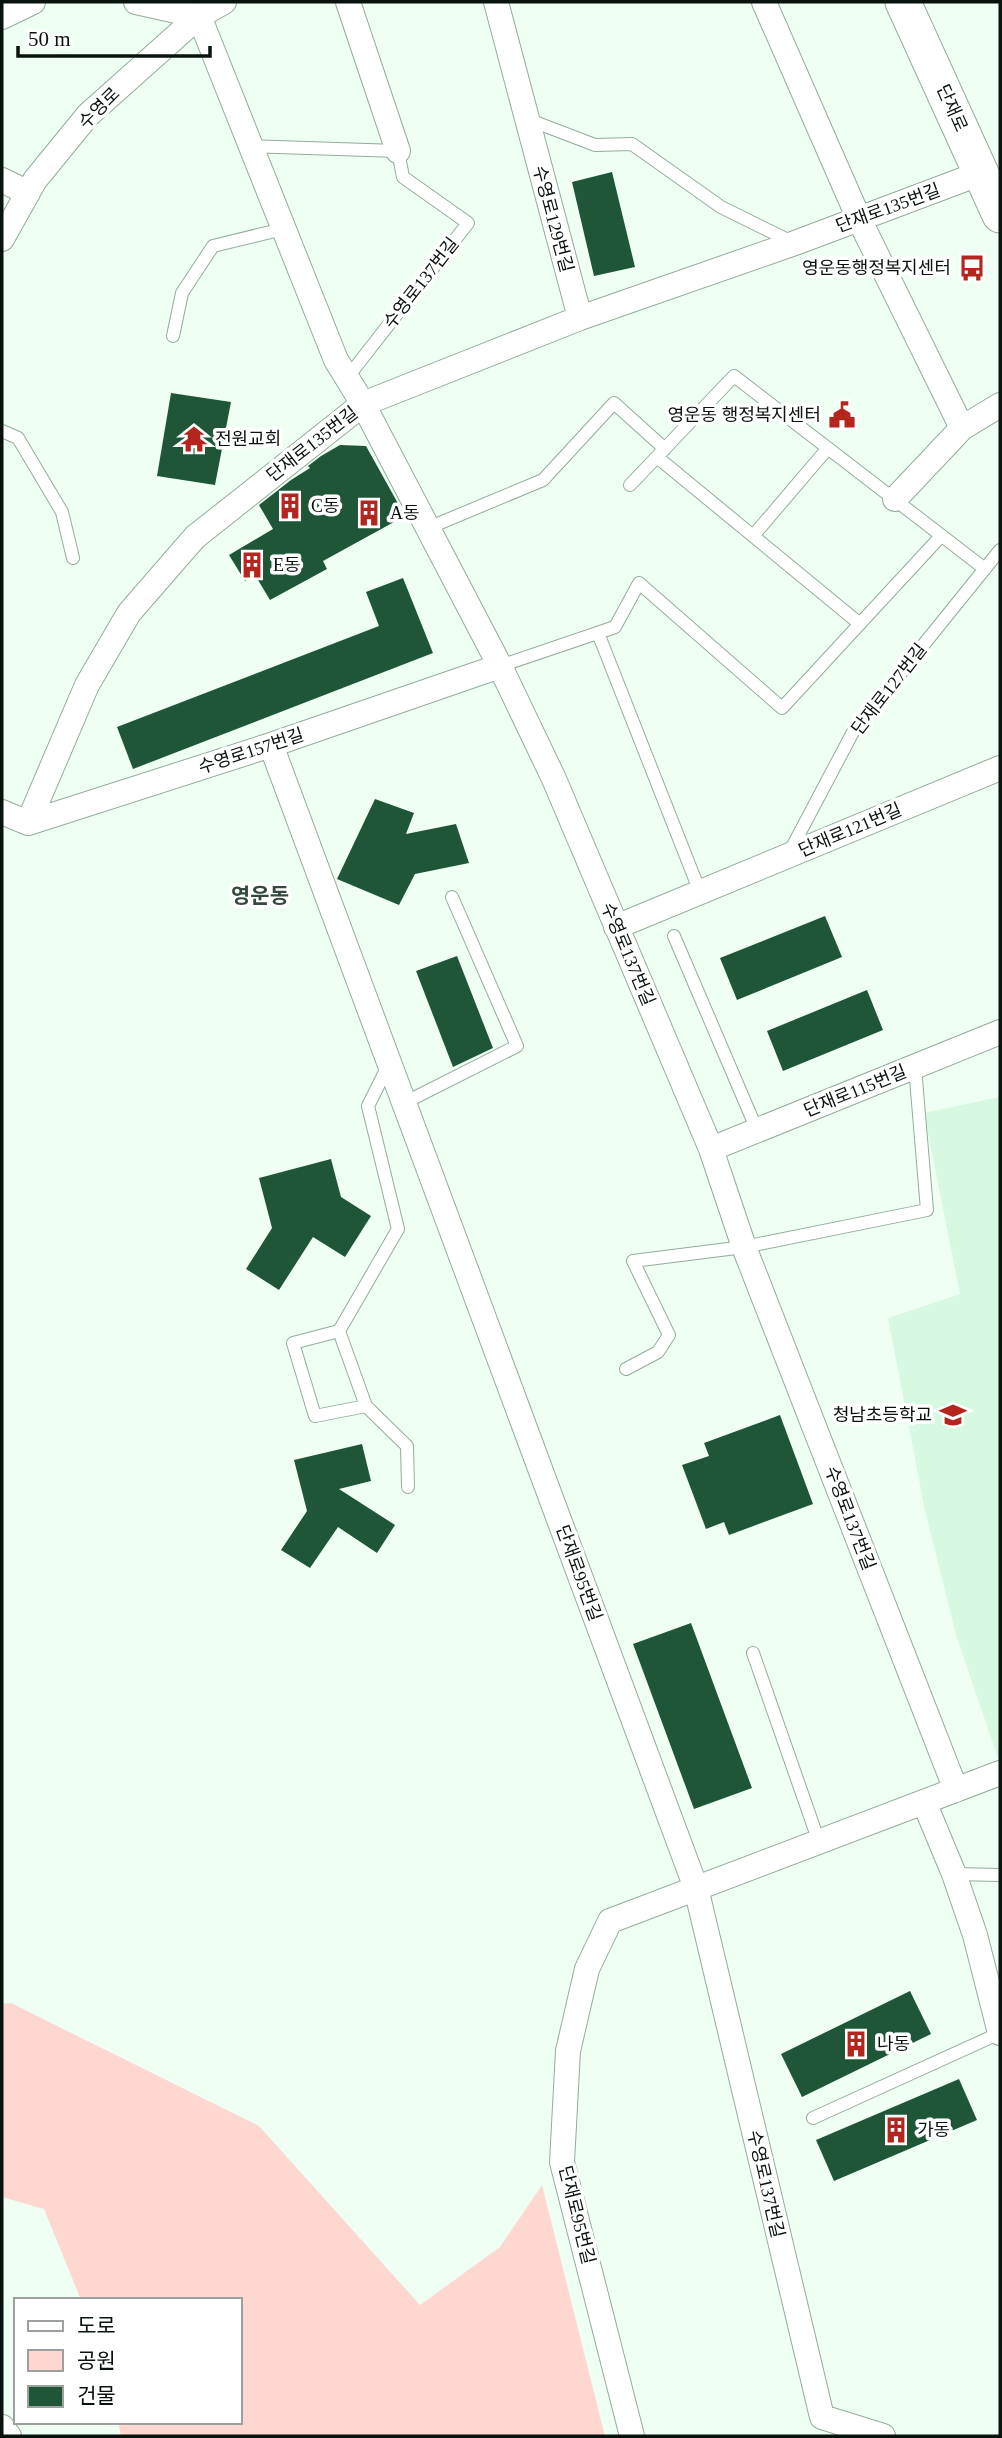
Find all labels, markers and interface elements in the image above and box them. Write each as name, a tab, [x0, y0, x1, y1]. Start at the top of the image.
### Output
scale bar	[18, 14, 210, 58]
text: 50 m	[28, 27, 71, 51]
street label: 단재로	[933, 81, 971, 135]
street label: 수영로	[74, 83, 124, 133]
street label: 수영로129번길	[529, 163, 577, 275]
street label: 단재로135번길	[833, 180, 943, 236]
street label: 수영로137번길	[379, 234, 463, 332]
bus stop icon: 영운동행정복지센터	[957, 253, 987, 283]
place label: 영운동행정복지센터	[802, 258, 951, 278]
public building icon: 영운동 행정복지센터	[827, 400, 857, 430]
street label: 단재로135번길	[263, 402, 361, 486]
place label: 영운동 행정복지센터	[667, 405, 821, 425]
temple icon: 전원교회	[179, 424, 209, 454]
place label: 전원교회	[215, 429, 281, 449]
building icon: C동	[275, 491, 305, 521]
place label: C동	[311, 496, 340, 516]
building icon: A동	[354, 498, 384, 528]
place label: A동	[390, 503, 420, 523]
building icon: E동	[237, 550, 267, 580]
place label: E동	[273, 555, 301, 575]
street label: 단재로127번길	[847, 640, 931, 738]
street label: 수영로157번길	[196, 725, 306, 777]
street label: 단재로121번길	[796, 799, 904, 861]
district label: 영운동	[231, 884, 289, 908]
street label: 수영로137번길	[597, 900, 659, 1008]
street label: 단재로115번길	[801, 1061, 909, 1121]
school or university icon: 청남초등학교	[938, 1400, 968, 1430]
place label: 청남초등학교	[833, 1405, 932, 1425]
street label: 수영로137번길	[821, 1463, 879, 1573]
street label: 단재로95번길	[552, 1522, 606, 1624]
building icon: 나동	[841, 2029, 871, 2059]
place label: 나동	[877, 2034, 910, 2054]
building icon: 가동	[881, 2115, 911, 2145]
place label: 가동	[917, 2120, 950, 2140]
street label: 수영로137번길	[744, 2128, 788, 2240]
street label: 단재로95번길	[555, 2164, 599, 2266]
legend	[14, 2298, 242, 2424]
text: 도로	[77, 2314, 116, 2338]
text: 공원	[77, 2349, 116, 2373]
text: 건물	[77, 2384, 116, 2408]

